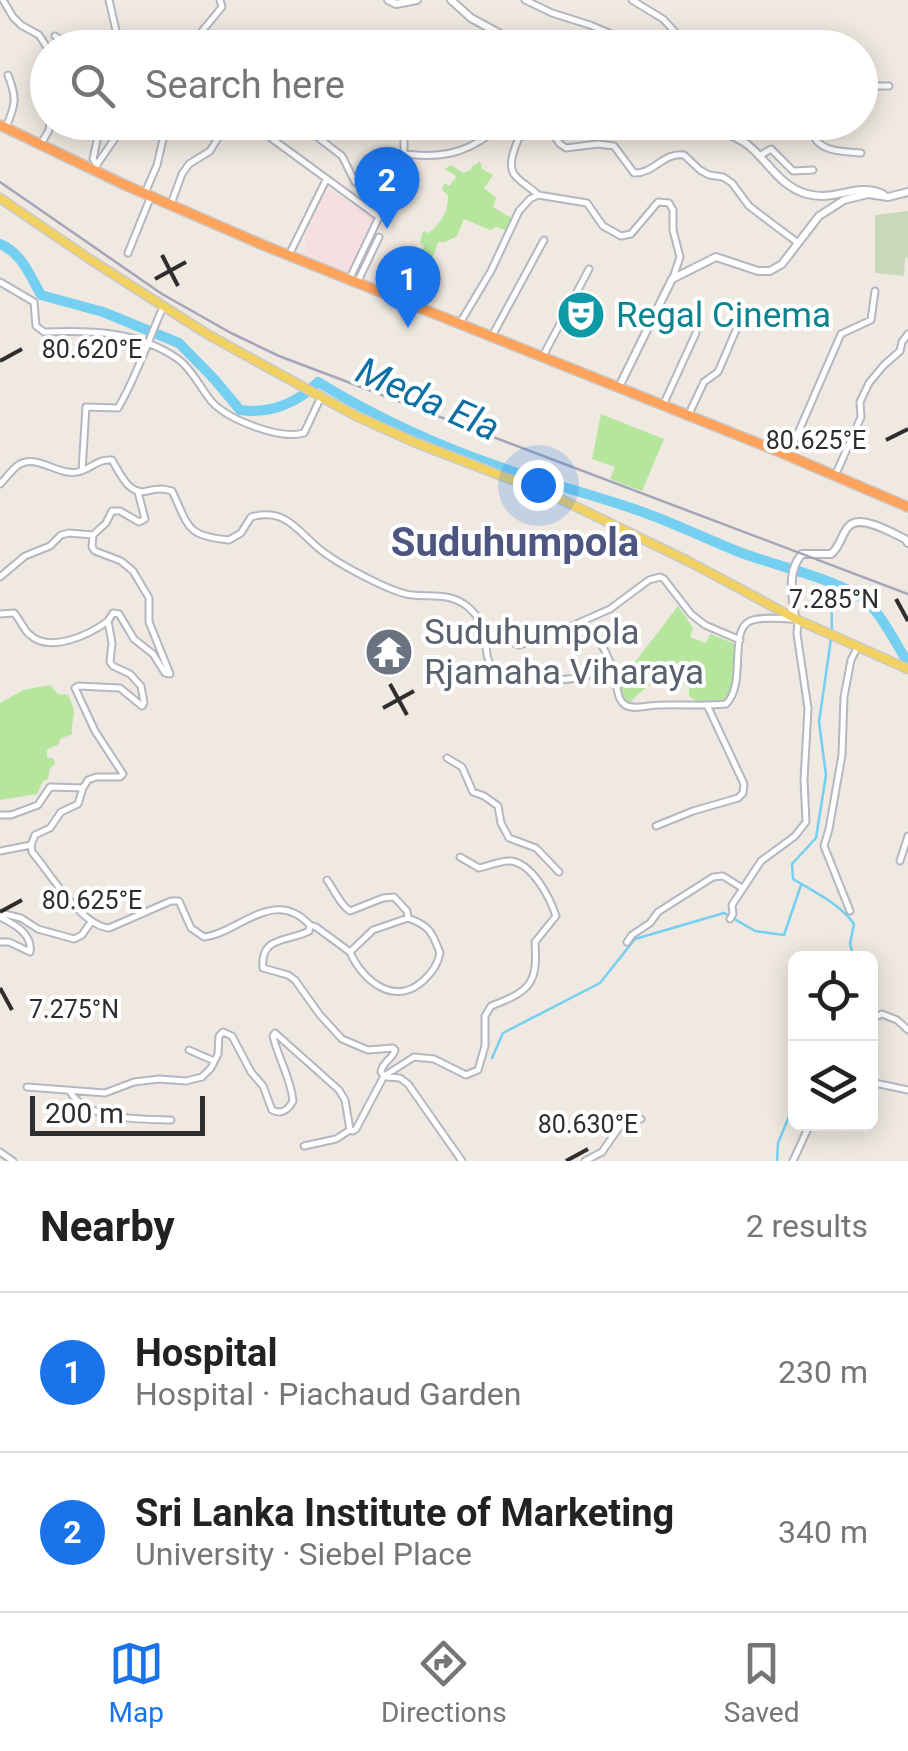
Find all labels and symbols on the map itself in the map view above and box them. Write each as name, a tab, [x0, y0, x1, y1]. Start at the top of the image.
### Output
pin: 2	[354, 146, 420, 229]
pin: 1	[376, 245, 440, 328]
theatre icon: Regal Cinema	[555, 289, 607, 341]
place label: Regal Cinema	[616, 295, 831, 336]
text: 80.620°E	[42, 335, 142, 364]
water label: Meda Ela	[350, 348, 506, 450]
text: 80.625°E	[766, 426, 866, 455]
your location	[513, 460, 564, 511]
district label: Suduhumpola	[391, 519, 639, 566]
text: 7.285°N	[789, 585, 879, 614]
place label: Suduhumpola Rjamaha Viharaya	[424, 612, 704, 693]
temple icon: Suduhumpola Rjamaha Viharaya	[363, 626, 415, 678]
text: 80.625°E	[42, 886, 142, 915]
text: 7.275°N	[29, 995, 119, 1024]
scale bar	[30, 1091, 205, 1136]
text: 80.630°E	[538, 1110, 638, 1139]

